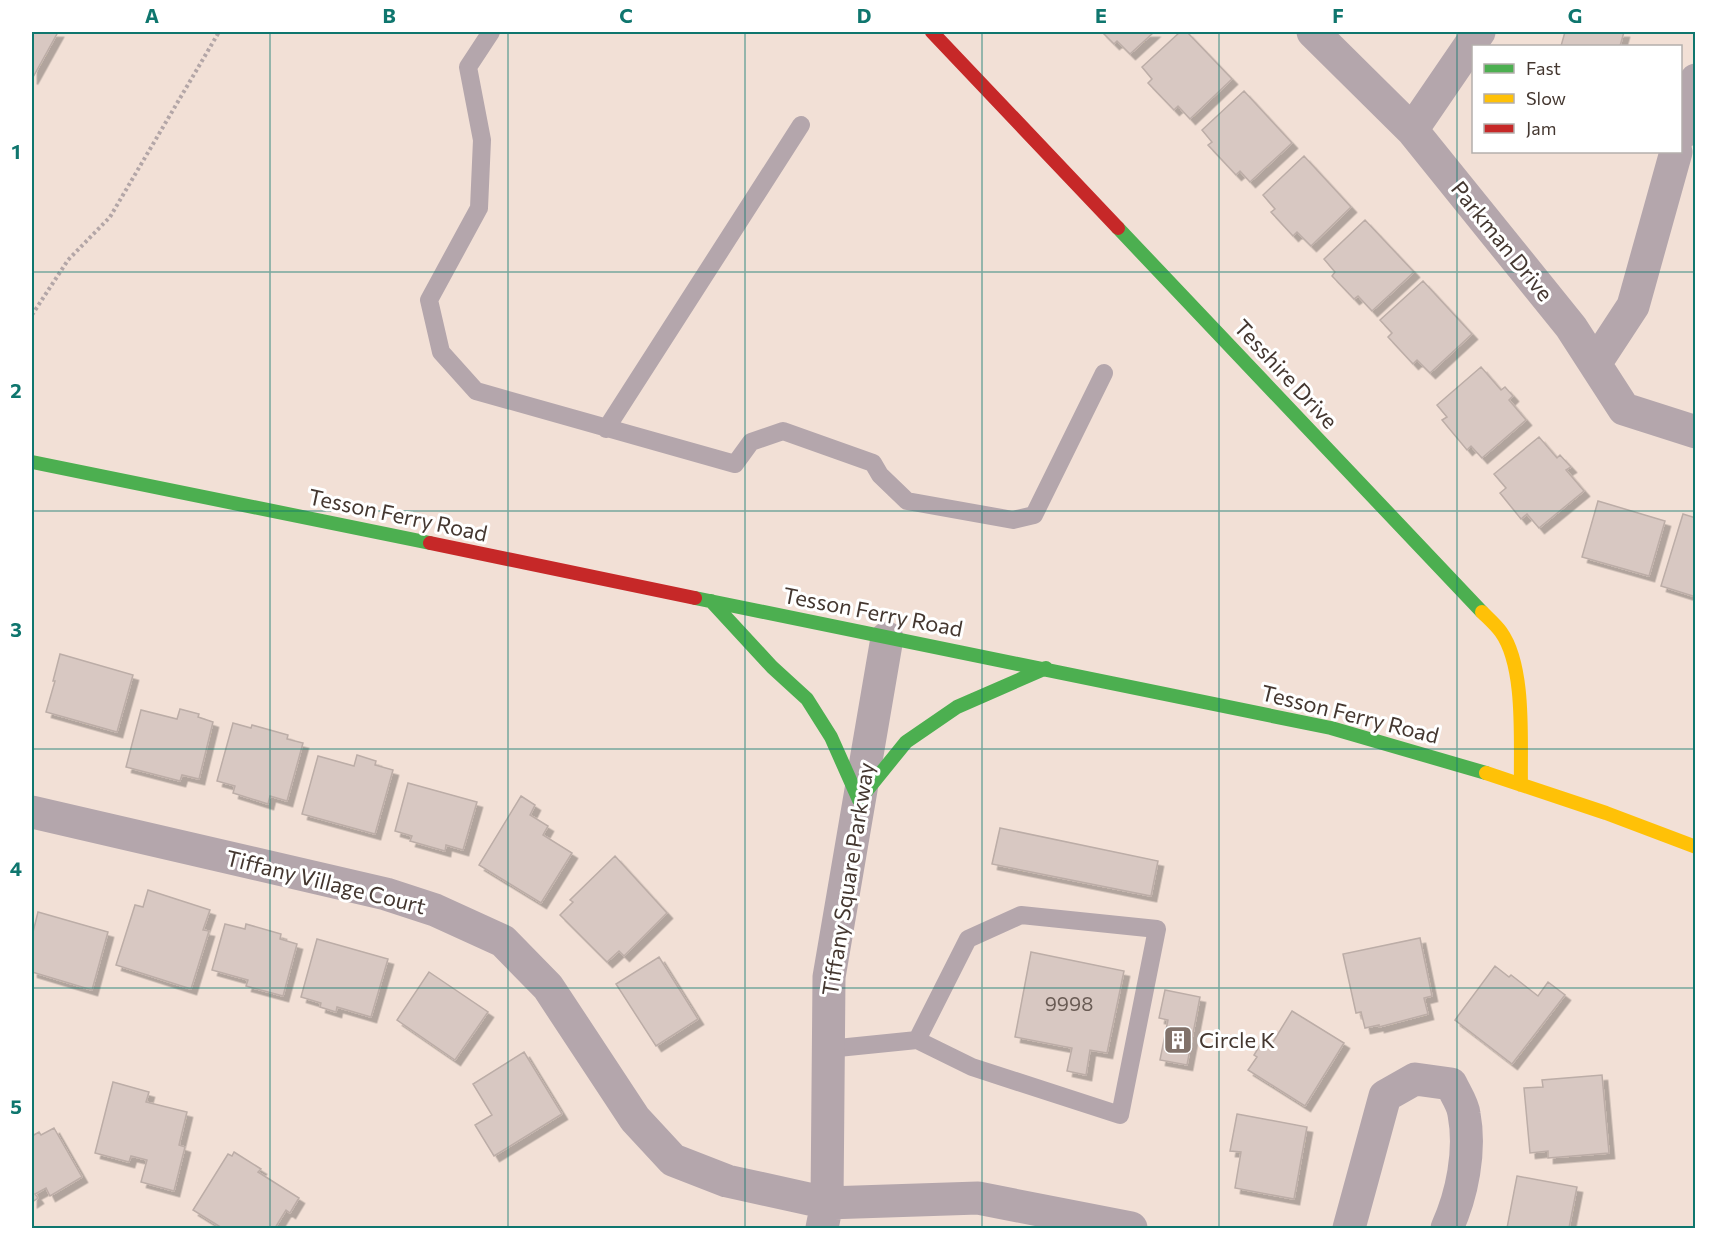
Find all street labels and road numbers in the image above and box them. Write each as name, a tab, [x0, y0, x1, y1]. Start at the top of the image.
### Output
street label: Parkman Drive	[1446, 175, 1559, 306]
street label: Tesshire Drive	[1229, 313, 1344, 434]
street label: Tesson Ferry Road	[306, 482, 490, 547]
street label: Tesson Ferry Road	[781, 581, 965, 642]
street label: Tesson Ferry Road	[1258, 678, 1442, 749]
street label: Tiffany Square Parkway	[816, 760, 879, 997]
street label: Tiffany Village Court	[223, 844, 429, 919]

